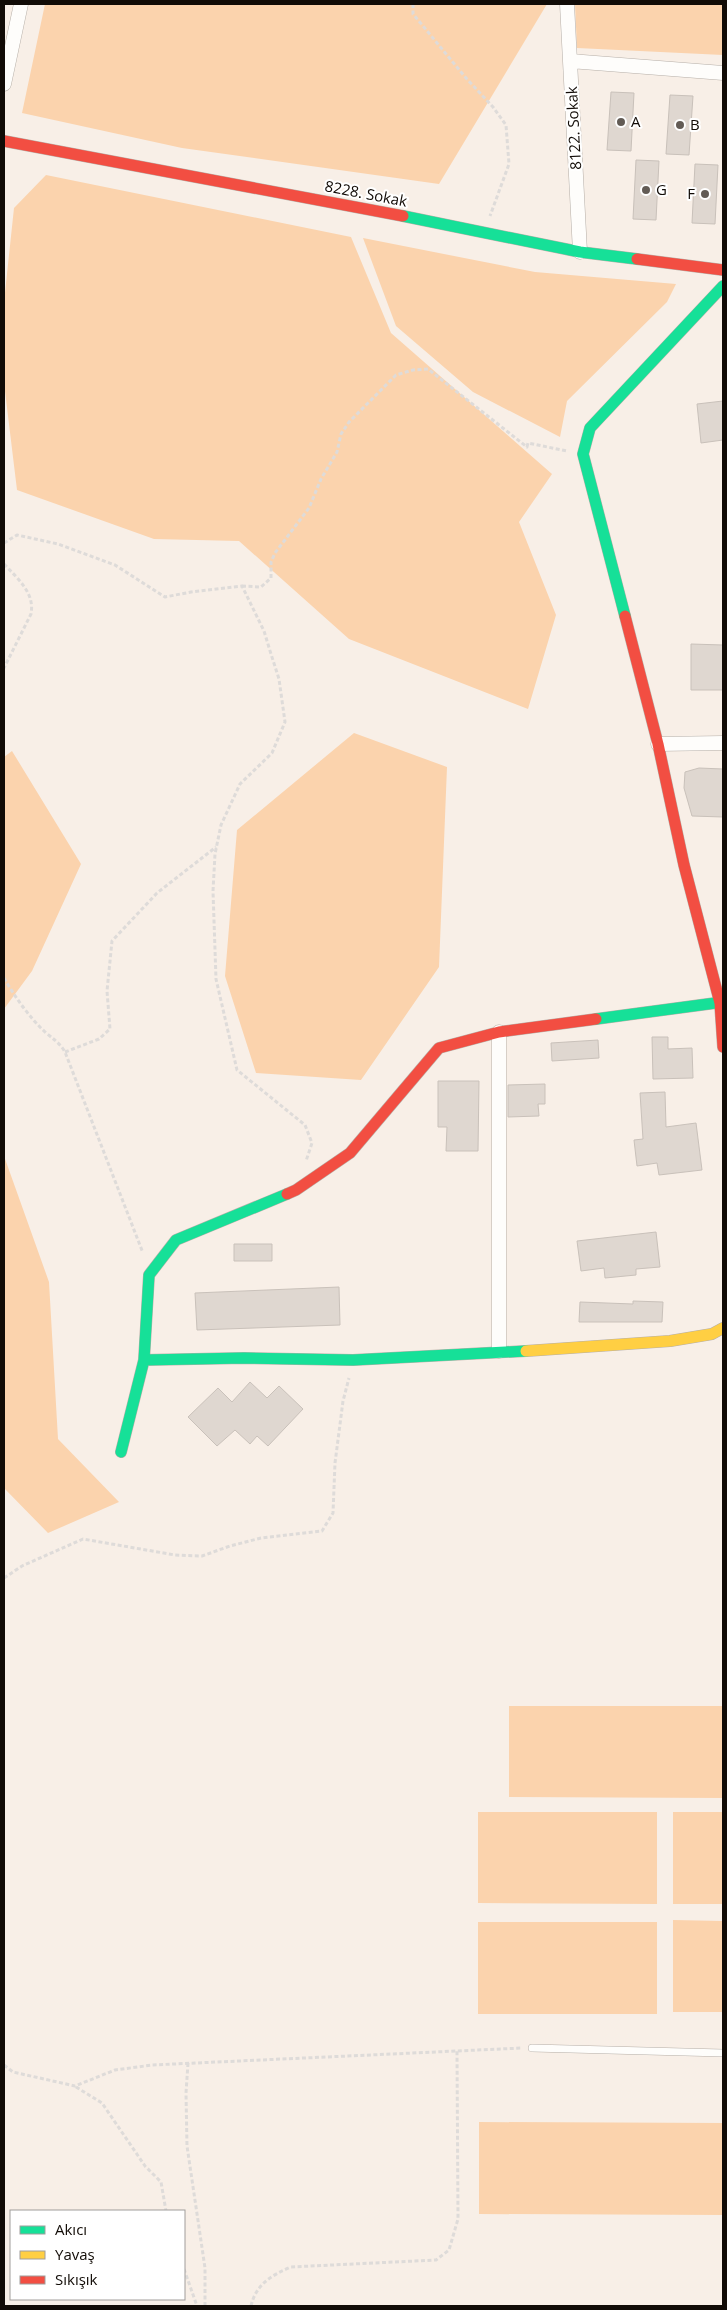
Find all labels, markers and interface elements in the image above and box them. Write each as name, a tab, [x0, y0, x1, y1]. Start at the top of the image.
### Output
street label: 8122. Sokak	[561, 86, 585, 170]
place label: A	[631, 111, 641, 131]
place label: B	[690, 114, 700, 134]
marker: A	[615, 116, 627, 128]
marker: B	[674, 119, 686, 131]
street label: 8228. Sokak	[323, 175, 409, 211]
place label: G	[656, 179, 667, 199]
place label: F	[687, 183, 695, 203]
marker: G	[640, 184, 652, 196]
marker: F	[699, 188, 711, 200]
legend	[10, 2210, 185, 2300]
text: Akıcı	[55, 2219, 87, 2239]
text: Yavaş	[55, 2244, 95, 2264]
text: Sıkışık	[55, 2269, 98, 2289]

